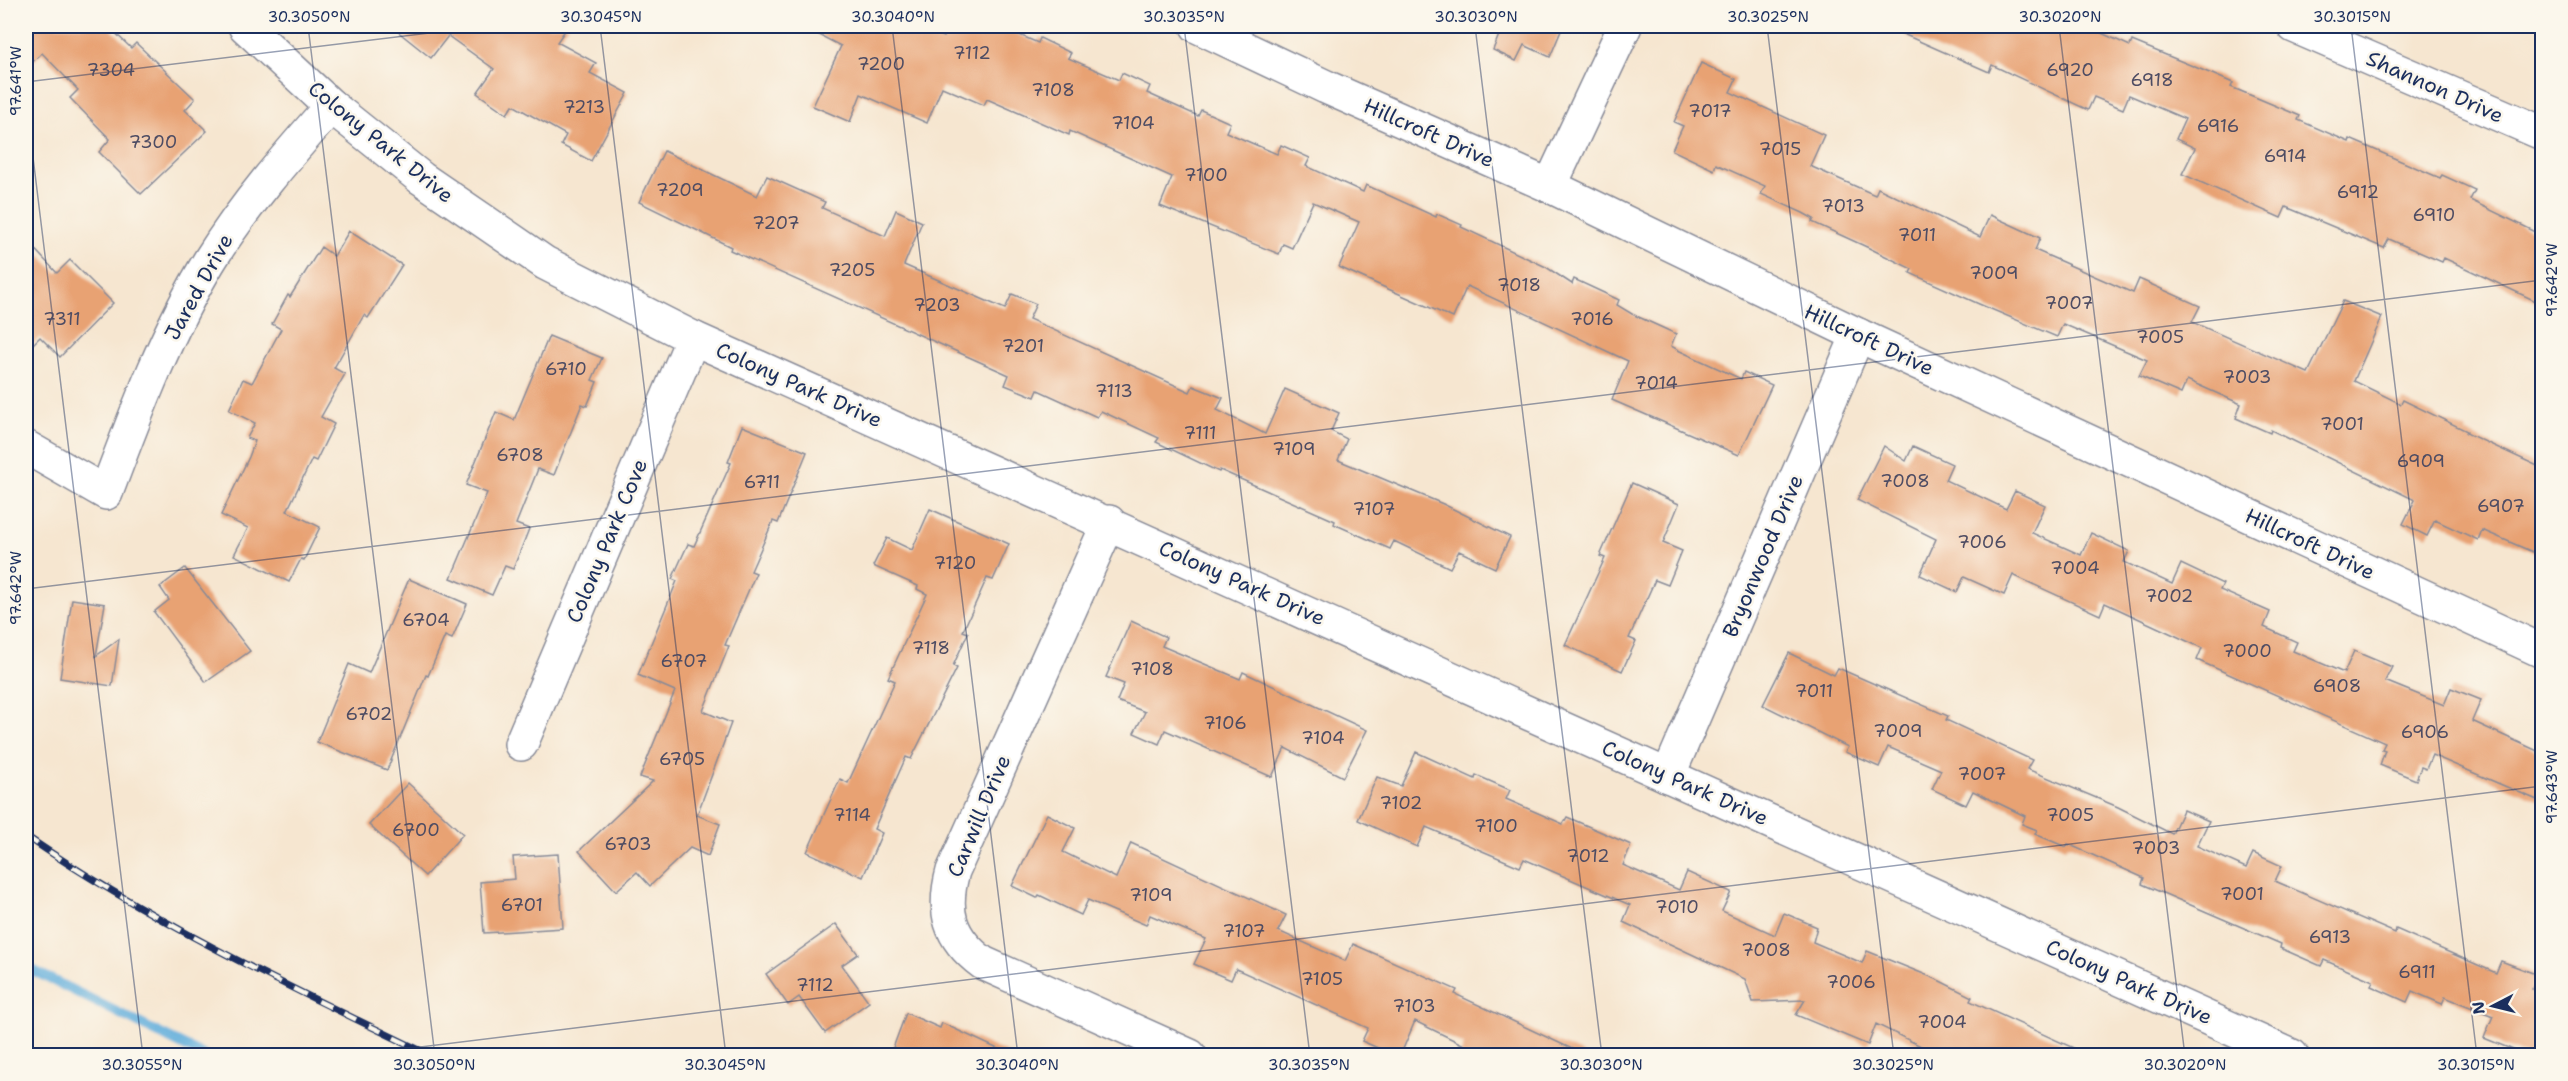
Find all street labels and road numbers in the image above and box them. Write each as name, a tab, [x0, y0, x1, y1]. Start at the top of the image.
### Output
street label: Shannon Drive	[2362, 44, 2508, 130]
street label: Colony Park Drive	[302, 75, 460, 209]
street label: Hillcroft Drive	[1359, 92, 1499, 174]
street label: Jared Drive	[158, 229, 240, 345]
street label: Hillcroft Drive	[1800, 298, 1938, 382]
street label: Colony Park Drive	[711, 336, 887, 434]
street label: Colony Park Cove	[560, 455, 654, 627]
street label: Bryonwood Drive	[1716, 470, 1810, 642]
street label: Hillcroft Drive	[2241, 502, 2379, 586]
street label: Colony Park Drive	[1154, 534, 1330, 632]
street label: Colony Park Drive	[1597, 734, 1773, 832]
street label: Carwill Drive	[941, 751, 1017, 881]
street label: Colony Park Drive	[2041, 933, 2217, 1031]

